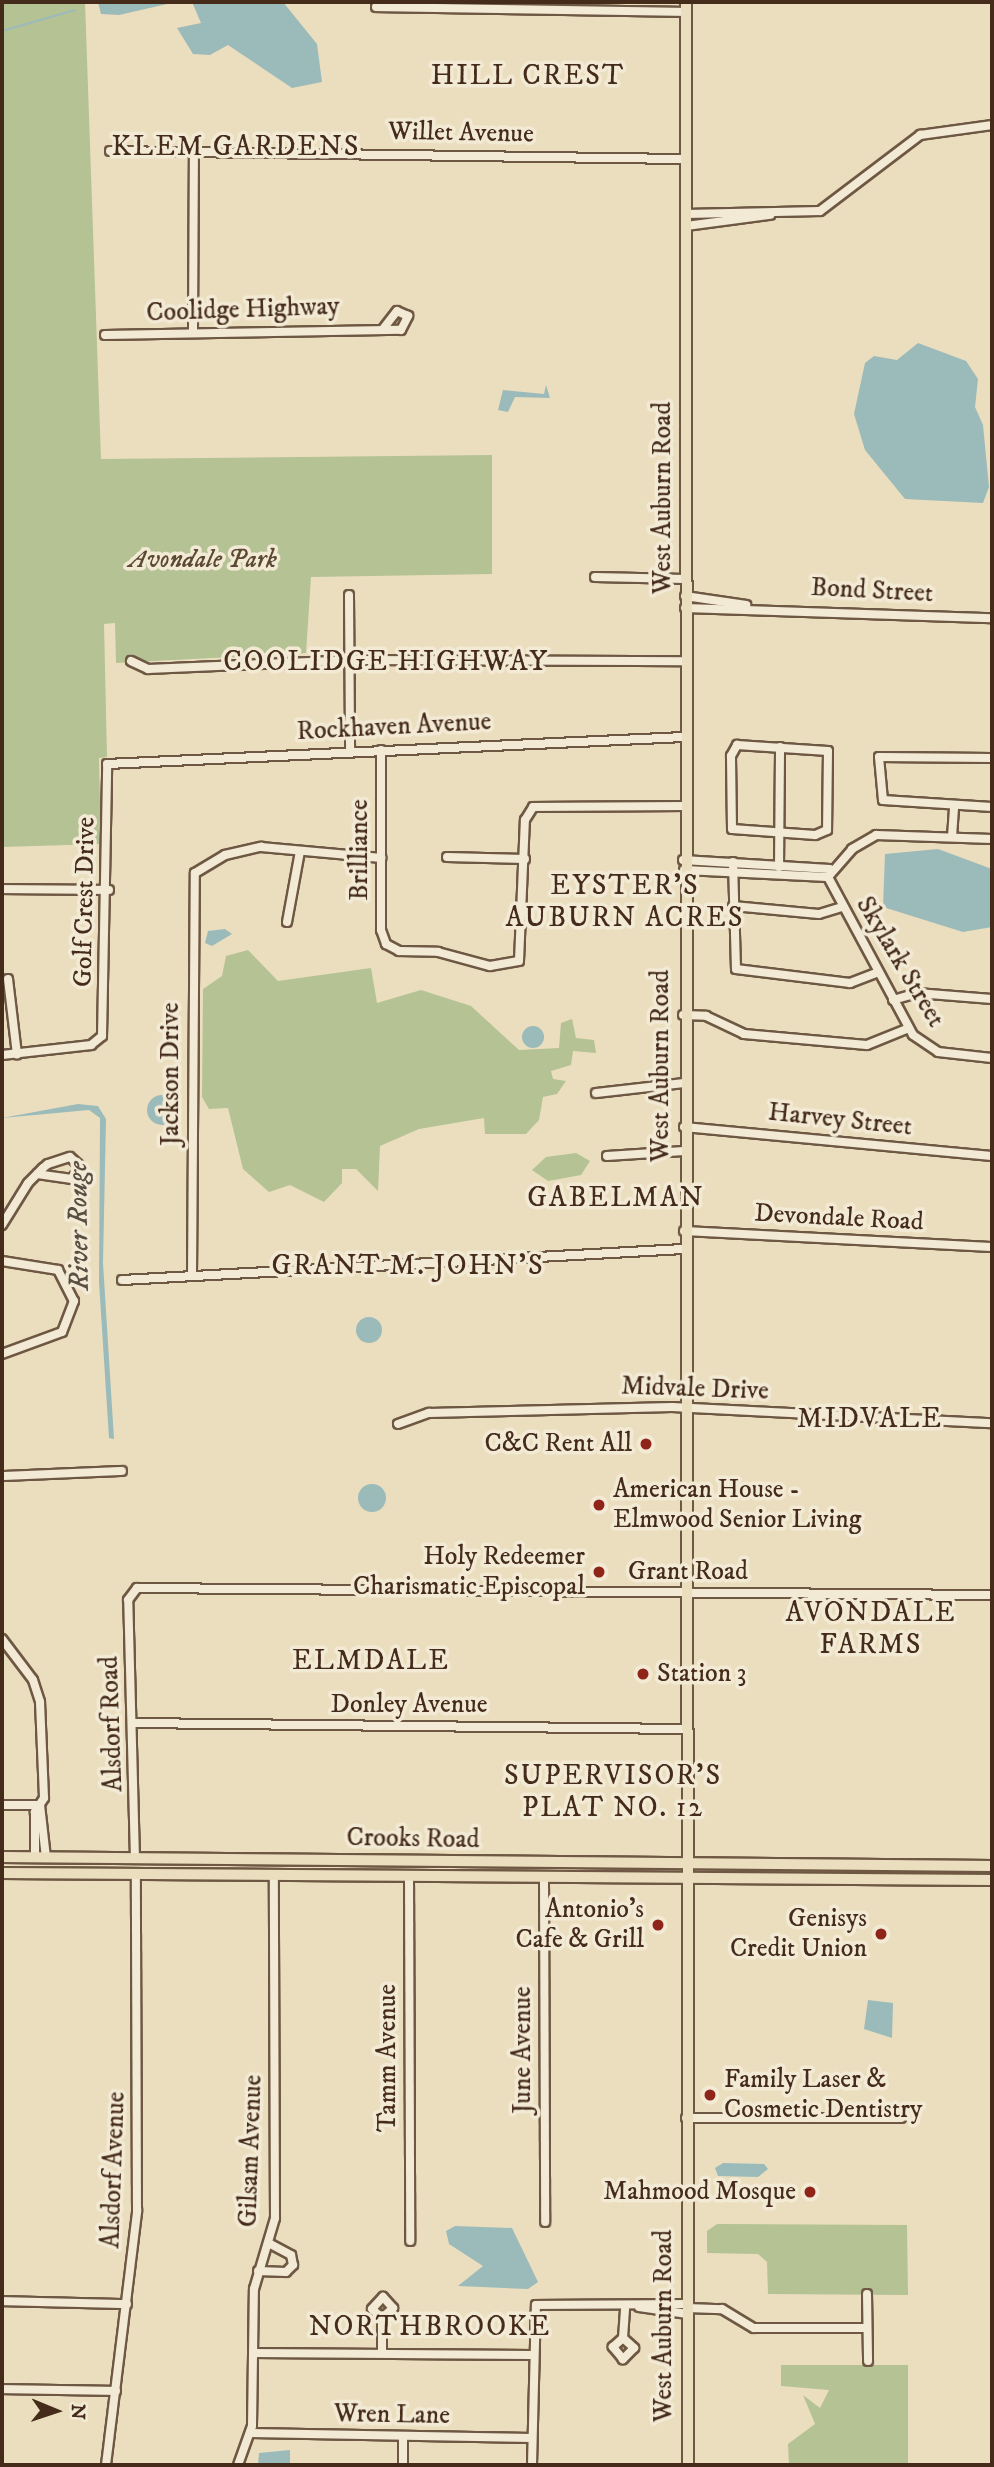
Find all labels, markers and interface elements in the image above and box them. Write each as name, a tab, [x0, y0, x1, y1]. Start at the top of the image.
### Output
district label: HILL CREST	[432, 59, 624, 93]
street label: Willet Avenue	[388, 116, 534, 150]
district label: KLEM GARDENS	[113, 130, 359, 164]
street label: Coolidge Highway	[146, 291, 340, 329]
street label: West Auburn Road	[647, 402, 679, 594]
park label: Avondale Park	[129, 544, 277, 576]
street label: Bond Street	[810, 572, 934, 610]
district label: COOLIDGE HIGHWAY	[225, 645, 547, 679]
street label: Rockhaven Avenue	[296, 706, 492, 748]
street label: Brilliance	[344, 799, 376, 901]
street label: Golf Crest Drive	[68, 817, 102, 987]
district label: EYSTER'S AUBURN ACRES	[507, 869, 743, 935]
street label: Skylark Street	[849, 891, 951, 1033]
street label: West Auburn Road	[645, 970, 677, 1162]
street label: Jackson Drive	[155, 1002, 187, 1146]
street label: Harvey Street	[767, 1097, 913, 1143]
water label: River Rouge	[61, 1161, 97, 1291]
district label: GABELMAN	[528, 1181, 704, 1215]
street label: Devondale Road	[754, 1198, 924, 1238]
district label: GRANT M. JOHN'S	[273, 1249, 543, 1283]
street label: Midvale Drive	[621, 1371, 769, 1407]
district label: MIDVALE	[798, 1402, 942, 1436]
place label: C&C Rent All	[484, 1428, 632, 1460]
marker: C&C Rent All	[638, 1436, 654, 1452]
place label: American House - Elmwood Senior Living	[613, 1474, 861, 1536]
marker: American House - Elmwood Senior Living	[591, 1497, 607, 1513]
place label: Holy Redeemer Charismatic Episcopal	[353, 1541, 585, 1602]
street label: Grant Road	[628, 1556, 748, 1588]
marker: Holy Redeemer Charismatic Episcopal	[591, 1564, 607, 1580]
district label: AVONDALE FARMS	[786, 1596, 956, 1662]
district label: ELMDALE	[293, 1644, 449, 1678]
street label: Alsdorf Road	[94, 1656, 130, 1792]
place label: Station 3	[657, 1658, 747, 1690]
marker: Station 3	[635, 1666, 651, 1682]
street label: Donley Avenue	[331, 1689, 487, 1721]
district label: SUPERVISOR'S PLAT NO. 12	[505, 1759, 721, 1825]
street label: Crooks Road	[346, 1822, 480, 1856]
place label: Antonio's Cafe & Grill	[515, 1894, 644, 1955]
place label: Genisys Credit Union	[730, 1903, 867, 1965]
marker: Antonio's Cafe & Grill	[650, 1917, 666, 1933]
marker: Genisys Credit Union	[873, 1926, 889, 1942]
street label: Tamm Avenue	[372, 1984, 404, 2132]
street label: June Avenue	[507, 1986, 539, 2114]
place label: Family Laser & Cosmetic Dentistry	[724, 2064, 922, 2126]
street label: Gilsam Avenue	[233, 2074, 269, 2228]
marker: Family Laser & Cosmetic Dentistry	[702, 2087, 718, 2103]
street label: Alsdorf Avenue	[96, 2091, 132, 2249]
place label: Mahmood Mosque	[603, 2176, 796, 2208]
marker: Mahmood Mosque	[802, 2184, 818, 2200]
street label: West Auburn Road	[648, 2230, 680, 2422]
district label: NORTHBROOKE	[310, 2310, 550, 2344]
north arrow	[21, 2376, 91, 2446]
street label: Wren Lane	[334, 2398, 450, 2432]
text: N	[66, 2404, 89, 2420]

